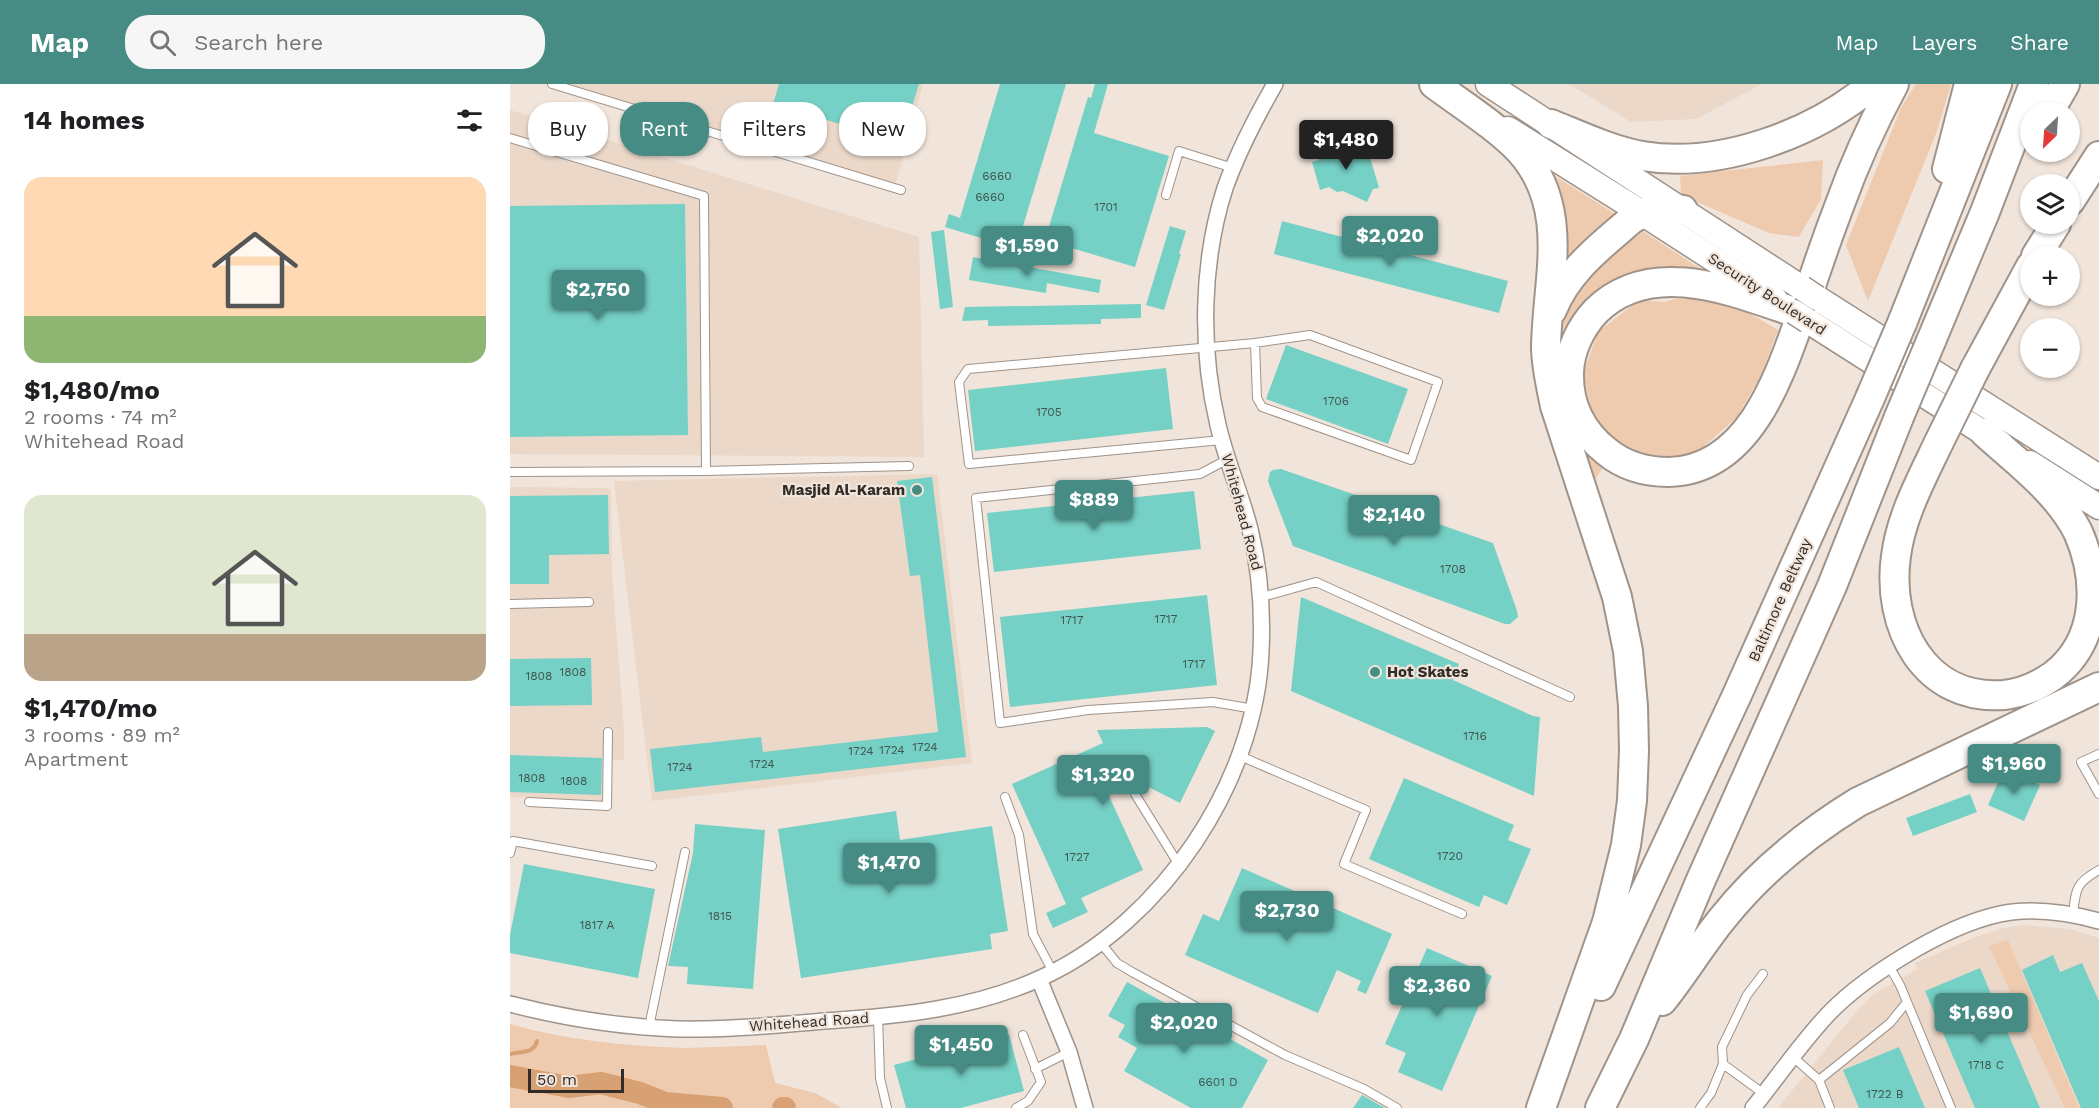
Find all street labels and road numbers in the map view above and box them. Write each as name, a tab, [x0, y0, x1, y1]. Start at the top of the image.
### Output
street label: Security Boulevard	[1705, 249, 1829, 339]
street label: Whitehead Road	[1218, 452, 1266, 572]
street label: Baltimore Beltway	[1745, 535, 1815, 664]
street label: Whitehead Road	[748, 1009, 870, 1035]

